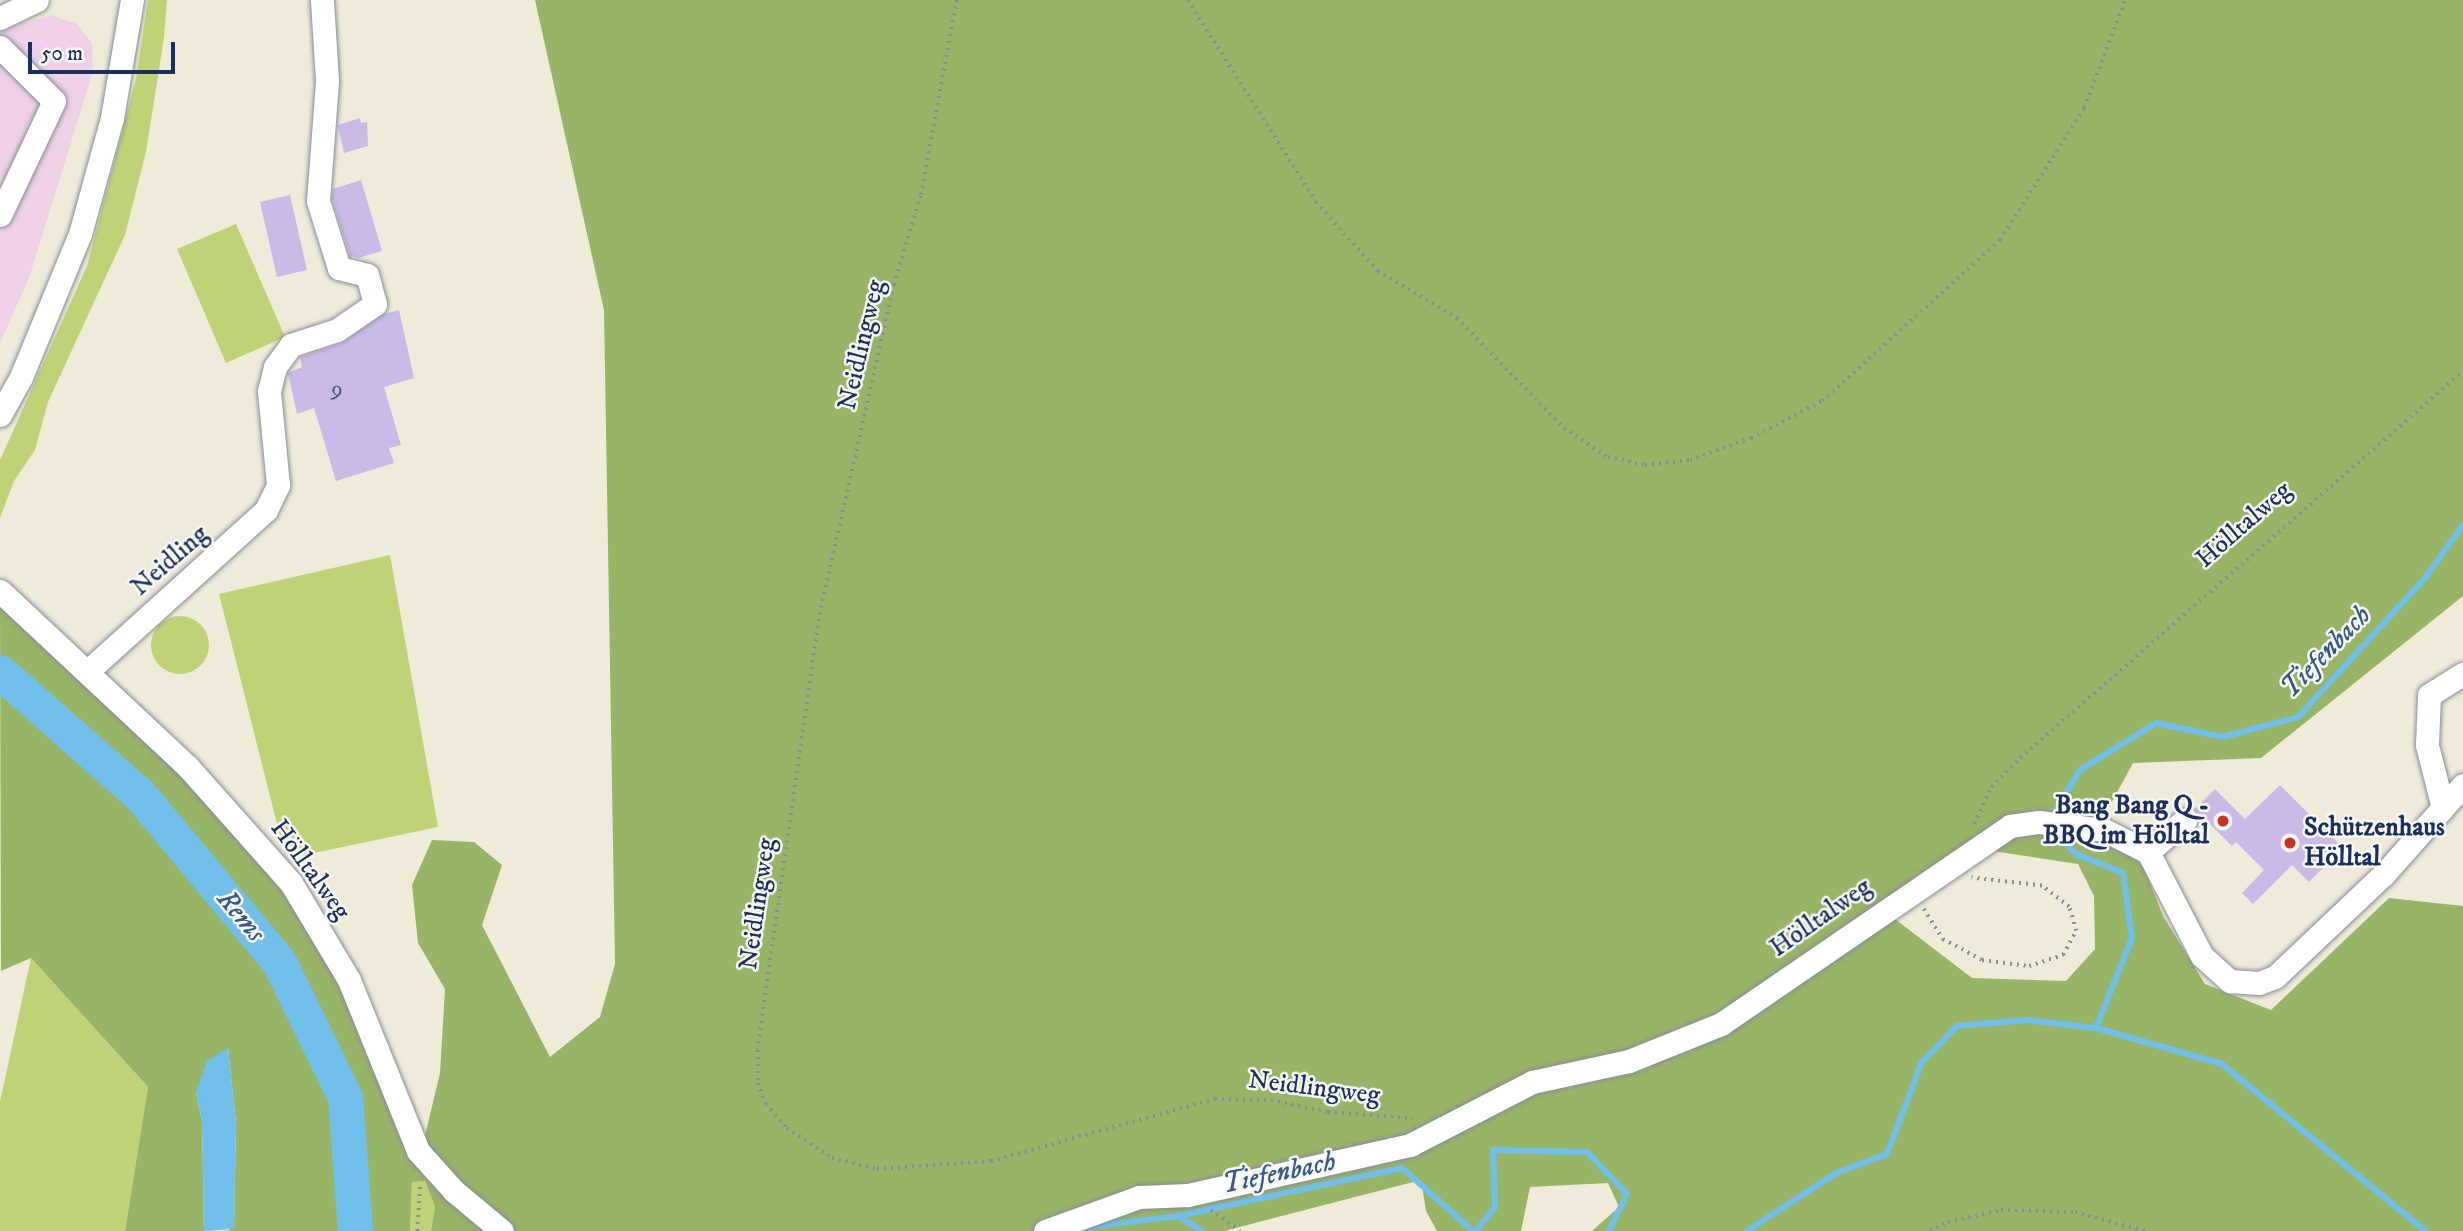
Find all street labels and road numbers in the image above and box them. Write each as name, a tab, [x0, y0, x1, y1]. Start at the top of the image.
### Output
street label: Neidlingweg	[832, 277, 892, 413]
street label: Hölltalweg	[2190, 475, 2298, 575]
street label: Neidling	[125, 519, 215, 603]
street label: Hölltalweg	[263, 814, 357, 926]
street label: Neidlingweg	[733, 836, 783, 972]
street label: Hölltalweg	[1764, 872, 1878, 964]
street label: Neidlingweg	[1246, 1064, 1382, 1112]

